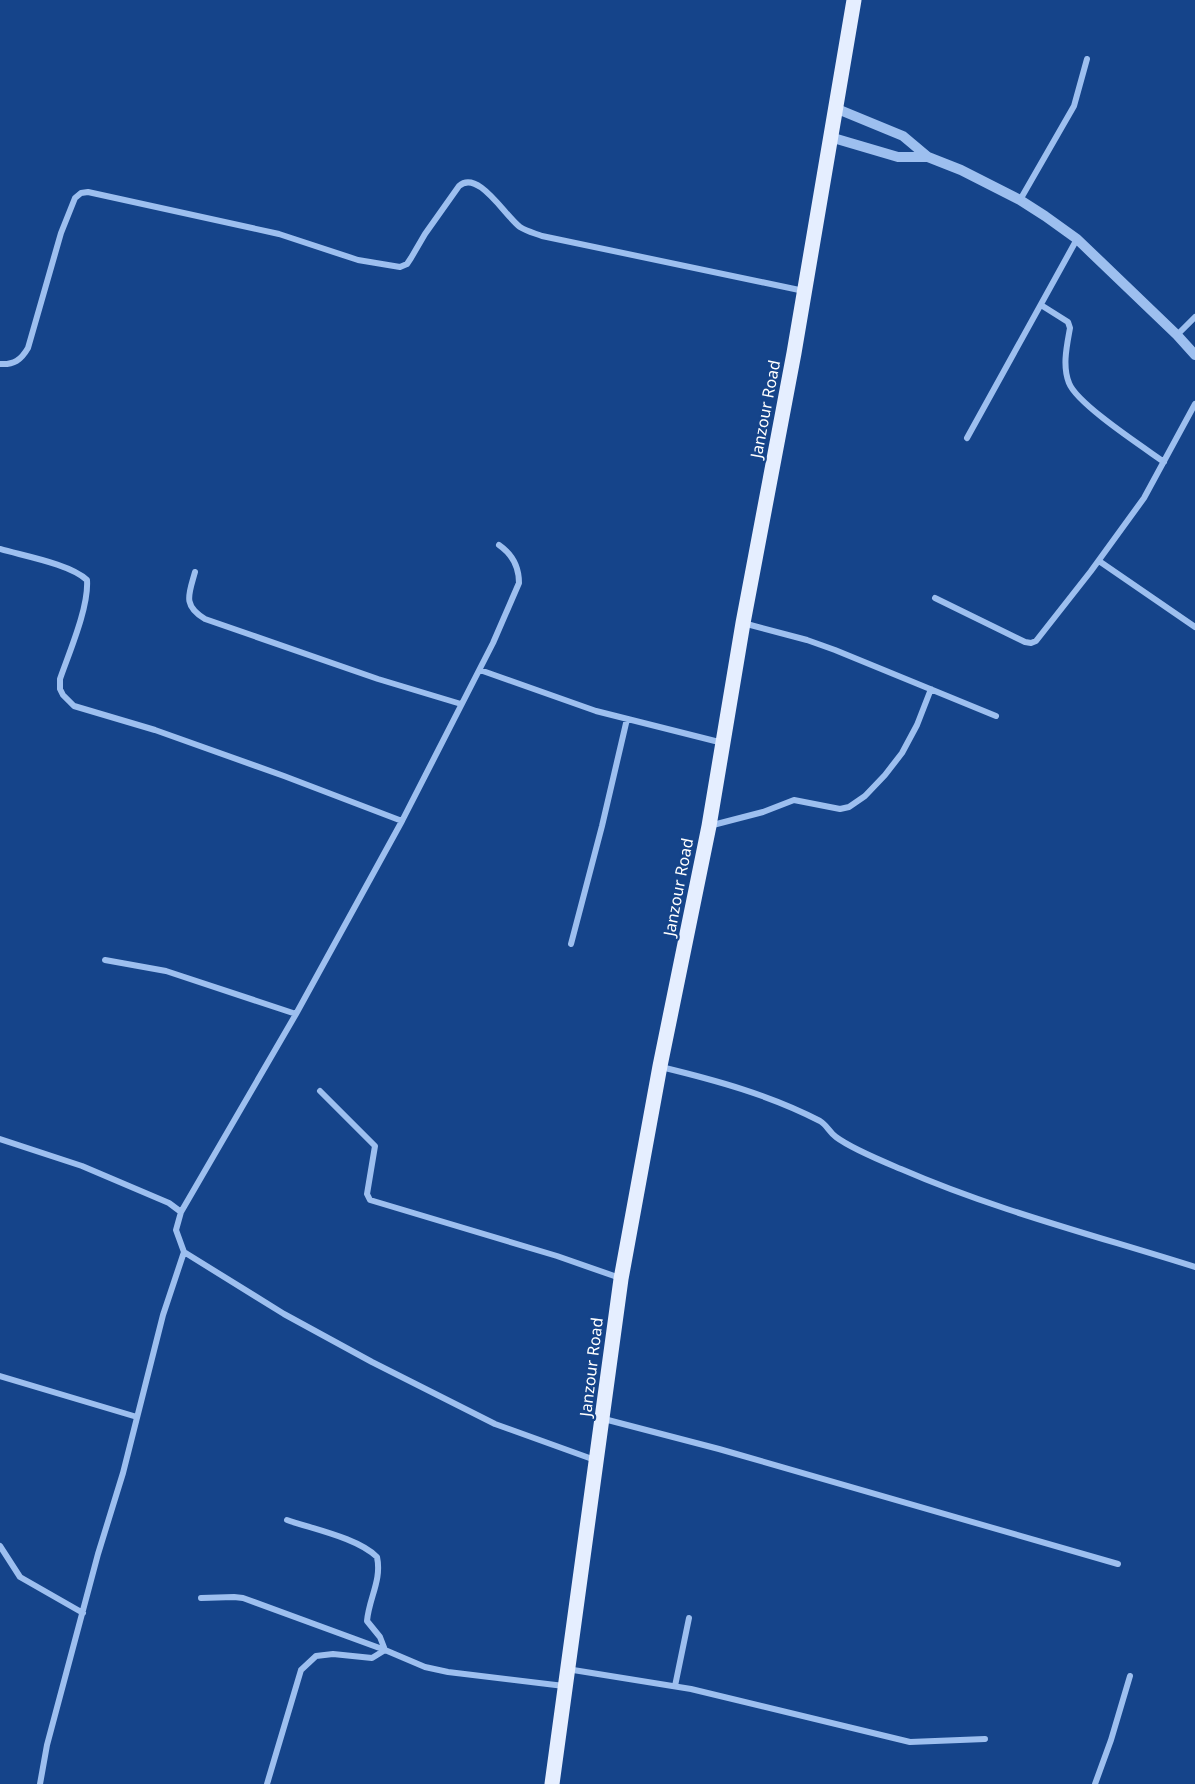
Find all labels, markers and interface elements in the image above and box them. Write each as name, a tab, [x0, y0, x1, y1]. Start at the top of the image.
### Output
street label: Janzour Road	[744, 358, 785, 462]
street label: Janzour Road	[657, 836, 698, 940]
street label: Janzour Road	[574, 1316, 608, 1420]

